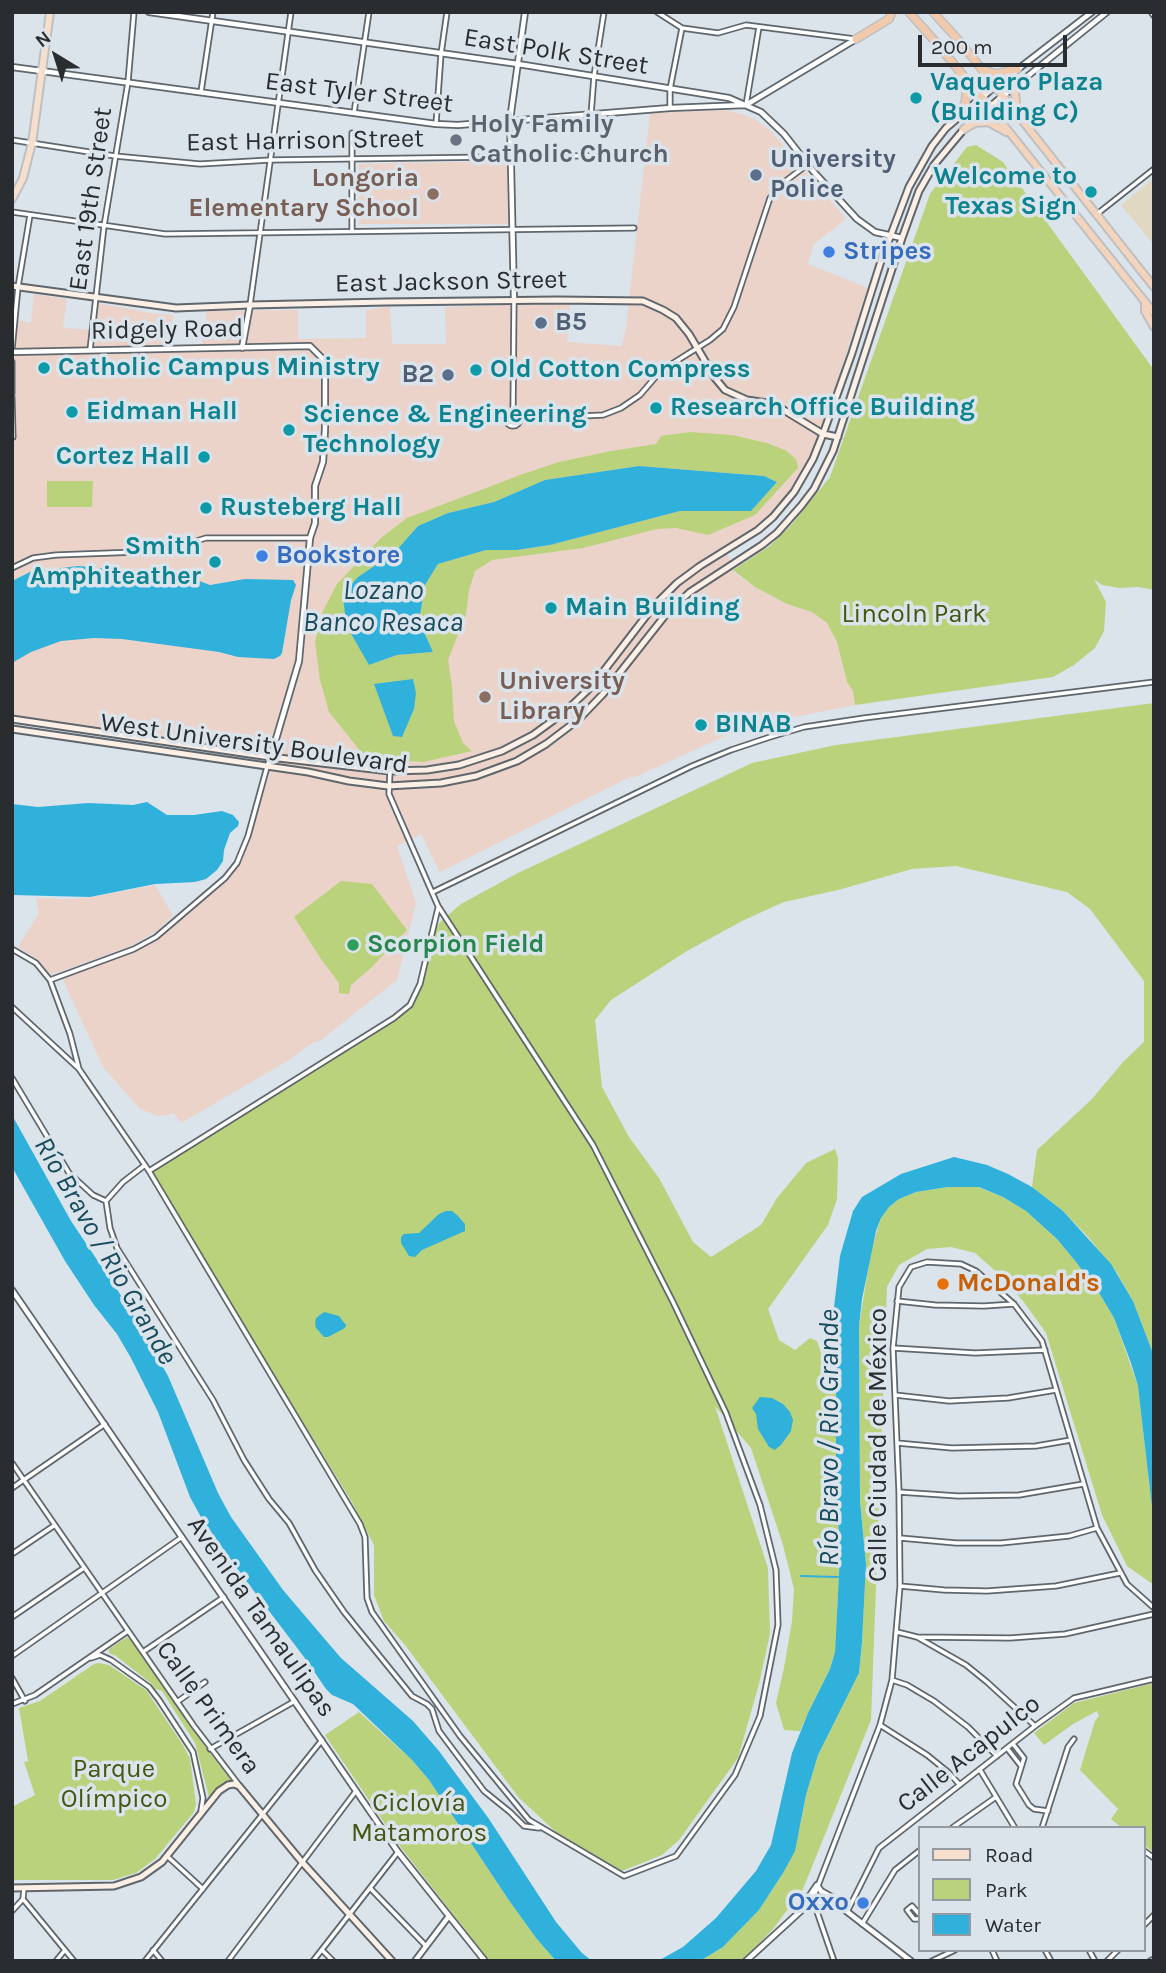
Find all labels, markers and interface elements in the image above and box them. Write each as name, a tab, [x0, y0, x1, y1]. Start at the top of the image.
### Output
north arrow	[21, 21, 91, 91]
scale bar	[921, 21, 1070, 65]
street label: East Polk Street	[461, 22, 651, 82]
text: N	[31, 27, 55, 52]
text: 200 m	[931, 35, 993, 59]
street label: East Tyler Street	[263, 66, 455, 120]
place label: Vaquero Plaza (Building C)	[930, 67, 1104, 128]
marker: Vaquero Plaza (Building C)	[908, 90, 924, 106]
street label: East 19th Street	[63, 105, 119, 293]
place label: Holy Family Catholic Church	[470, 109, 669, 170]
street label: East Harrison Street	[186, 123, 424, 159]
marker: Holy Family Catholic Church	[448, 132, 464, 148]
place label: University Police	[770, 144, 896, 206]
place label: Welcome to Texas Sign	[933, 161, 1077, 222]
place label: Longoria Elementary School	[188, 163, 419, 224]
marker: University Police	[748, 167, 764, 183]
marker: Welcome to Texas Sign	[1083, 184, 1099, 200]
marker: Longoria Elementary School	[425, 186, 441, 202]
place label: Stripes	[843, 236, 932, 268]
marker: Stripes	[821, 244, 837, 260]
street label: East Jackson Street	[334, 264, 568, 300]
place label: B5	[555, 307, 587, 339]
street label: Ridgely Road	[90, 313, 244, 347]
marker: B5	[533, 315, 549, 331]
place label: Catholic Campus Ministry	[58, 352, 380, 384]
place label: Old Cotton Compress	[490, 354, 751, 386]
place label: B2	[401, 359, 434, 391]
marker: Catholic Campus Ministry	[36, 360, 52, 376]
marker: Old Cotton Compress	[468, 362, 484, 378]
marker: B2	[440, 367, 456, 383]
place label: Research Office Building	[670, 392, 975, 424]
place label: Eidman Hall	[86, 396, 238, 428]
place label: Science & Engineering Technology	[303, 399, 587, 460]
marker: Research Office Building	[648, 400, 664, 416]
marker: Eidman Hall	[64, 404, 80, 420]
marker: Science & Engineering Technology	[281, 422, 297, 438]
place label: Cortez Hall	[56, 441, 190, 473]
marker: Cortez Hall	[196, 449, 212, 465]
place label: Rusteberg Hall	[220, 492, 402, 524]
marker: Rusteberg Hall	[198, 500, 214, 516]
place label: Smith Amphiteather	[30, 531, 201, 592]
place label: Bookstore	[276, 540, 400, 572]
marker: Bookstore	[254, 548, 270, 564]
marker: Smith Amphiteather	[207, 554, 223, 570]
water label: Lozano Banco Resaca	[303, 574, 463, 640]
place label: Main Building	[565, 592, 740, 624]
park label: Lincoln Park	[841, 599, 987, 631]
marker: Main Building	[543, 600, 559, 616]
place label: University Library	[499, 666, 625, 728]
marker: University Library	[477, 689, 493, 705]
street label: West University Boulevard	[98, 707, 410, 781]
place label: BINAB	[715, 709, 792, 741]
marker: BINAB	[693, 717, 709, 733]
place label: Scorpion Field	[367, 929, 545, 961]
marker: Scorpion Field	[345, 937, 361, 953]
water label: Río Bravo / Rio Grande	[26, 1131, 184, 1371]
place label: McDonald's	[957, 1268, 1100, 1300]
marker: McDonald's	[935, 1276, 951, 1292]
street label: Calle Ciudad de México	[863, 1308, 895, 1582]
water label: Río Bravo / Rio Grande	[813, 1309, 847, 1567]
street label: Avenida Tamaulipas	[180, 1511, 342, 1723]
street label: Calle Primera	[149, 1635, 267, 1781]
street label: Calle Acapulco	[891, 1688, 1047, 1820]
park label: Parque Olímpico	[61, 1754, 167, 1816]
park label: Ciclovía Matamoros	[351, 1788, 487, 1850]
legend	[918, 1826, 1145, 1952]
text: Road	[985, 1843, 1033, 1867]
text: Park	[985, 1878, 1028, 1902]
place label: Oxxo	[788, 1887, 849, 1919]
marker: Oxxo	[855, 1895, 871, 1911]
text: Water	[985, 1913, 1041, 1937]

